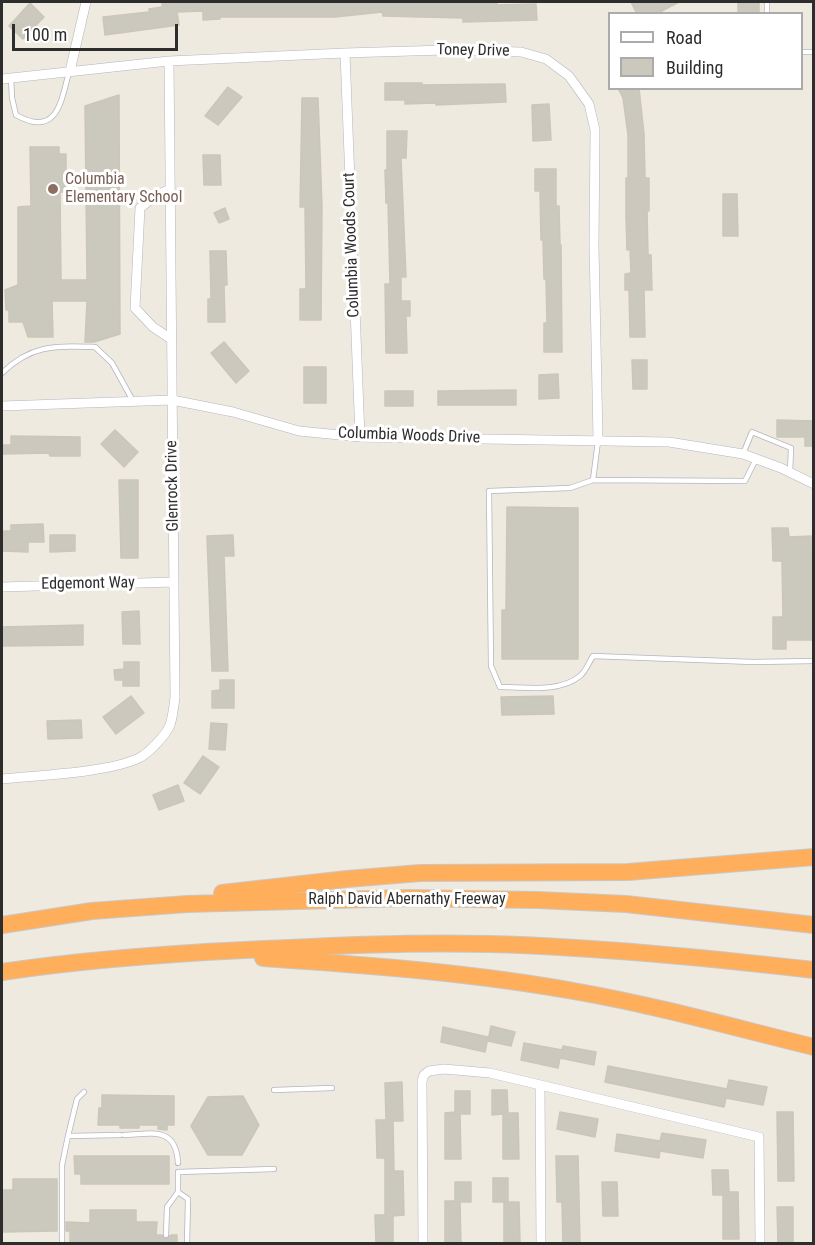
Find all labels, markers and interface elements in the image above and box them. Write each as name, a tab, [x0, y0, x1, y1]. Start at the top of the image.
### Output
scale bar	[15, 12, 182, 50]
legend	[608, 12, 803, 90]
text: 100 m	[23, 24, 67, 45]
text: Road	[666, 27, 702, 48]
street label: Toney Drive	[436, 41, 510, 61]
text: Building	[666, 57, 723, 78]
place label: Columbia Elementary School	[65, 170, 182, 208]
street label: Columbia Woods Court	[340, 172, 364, 318]
marker: Columbia Elementary School	[46, 182, 60, 196]
street label: Columbia Woods Drive	[338, 424, 480, 448]
street label: Glenrock Drive	[163, 440, 183, 532]
street label: Edgemont Way	[41, 574, 135, 594]
street label: Ralph David Abernathy Freeway	[308, 890, 506, 910]

